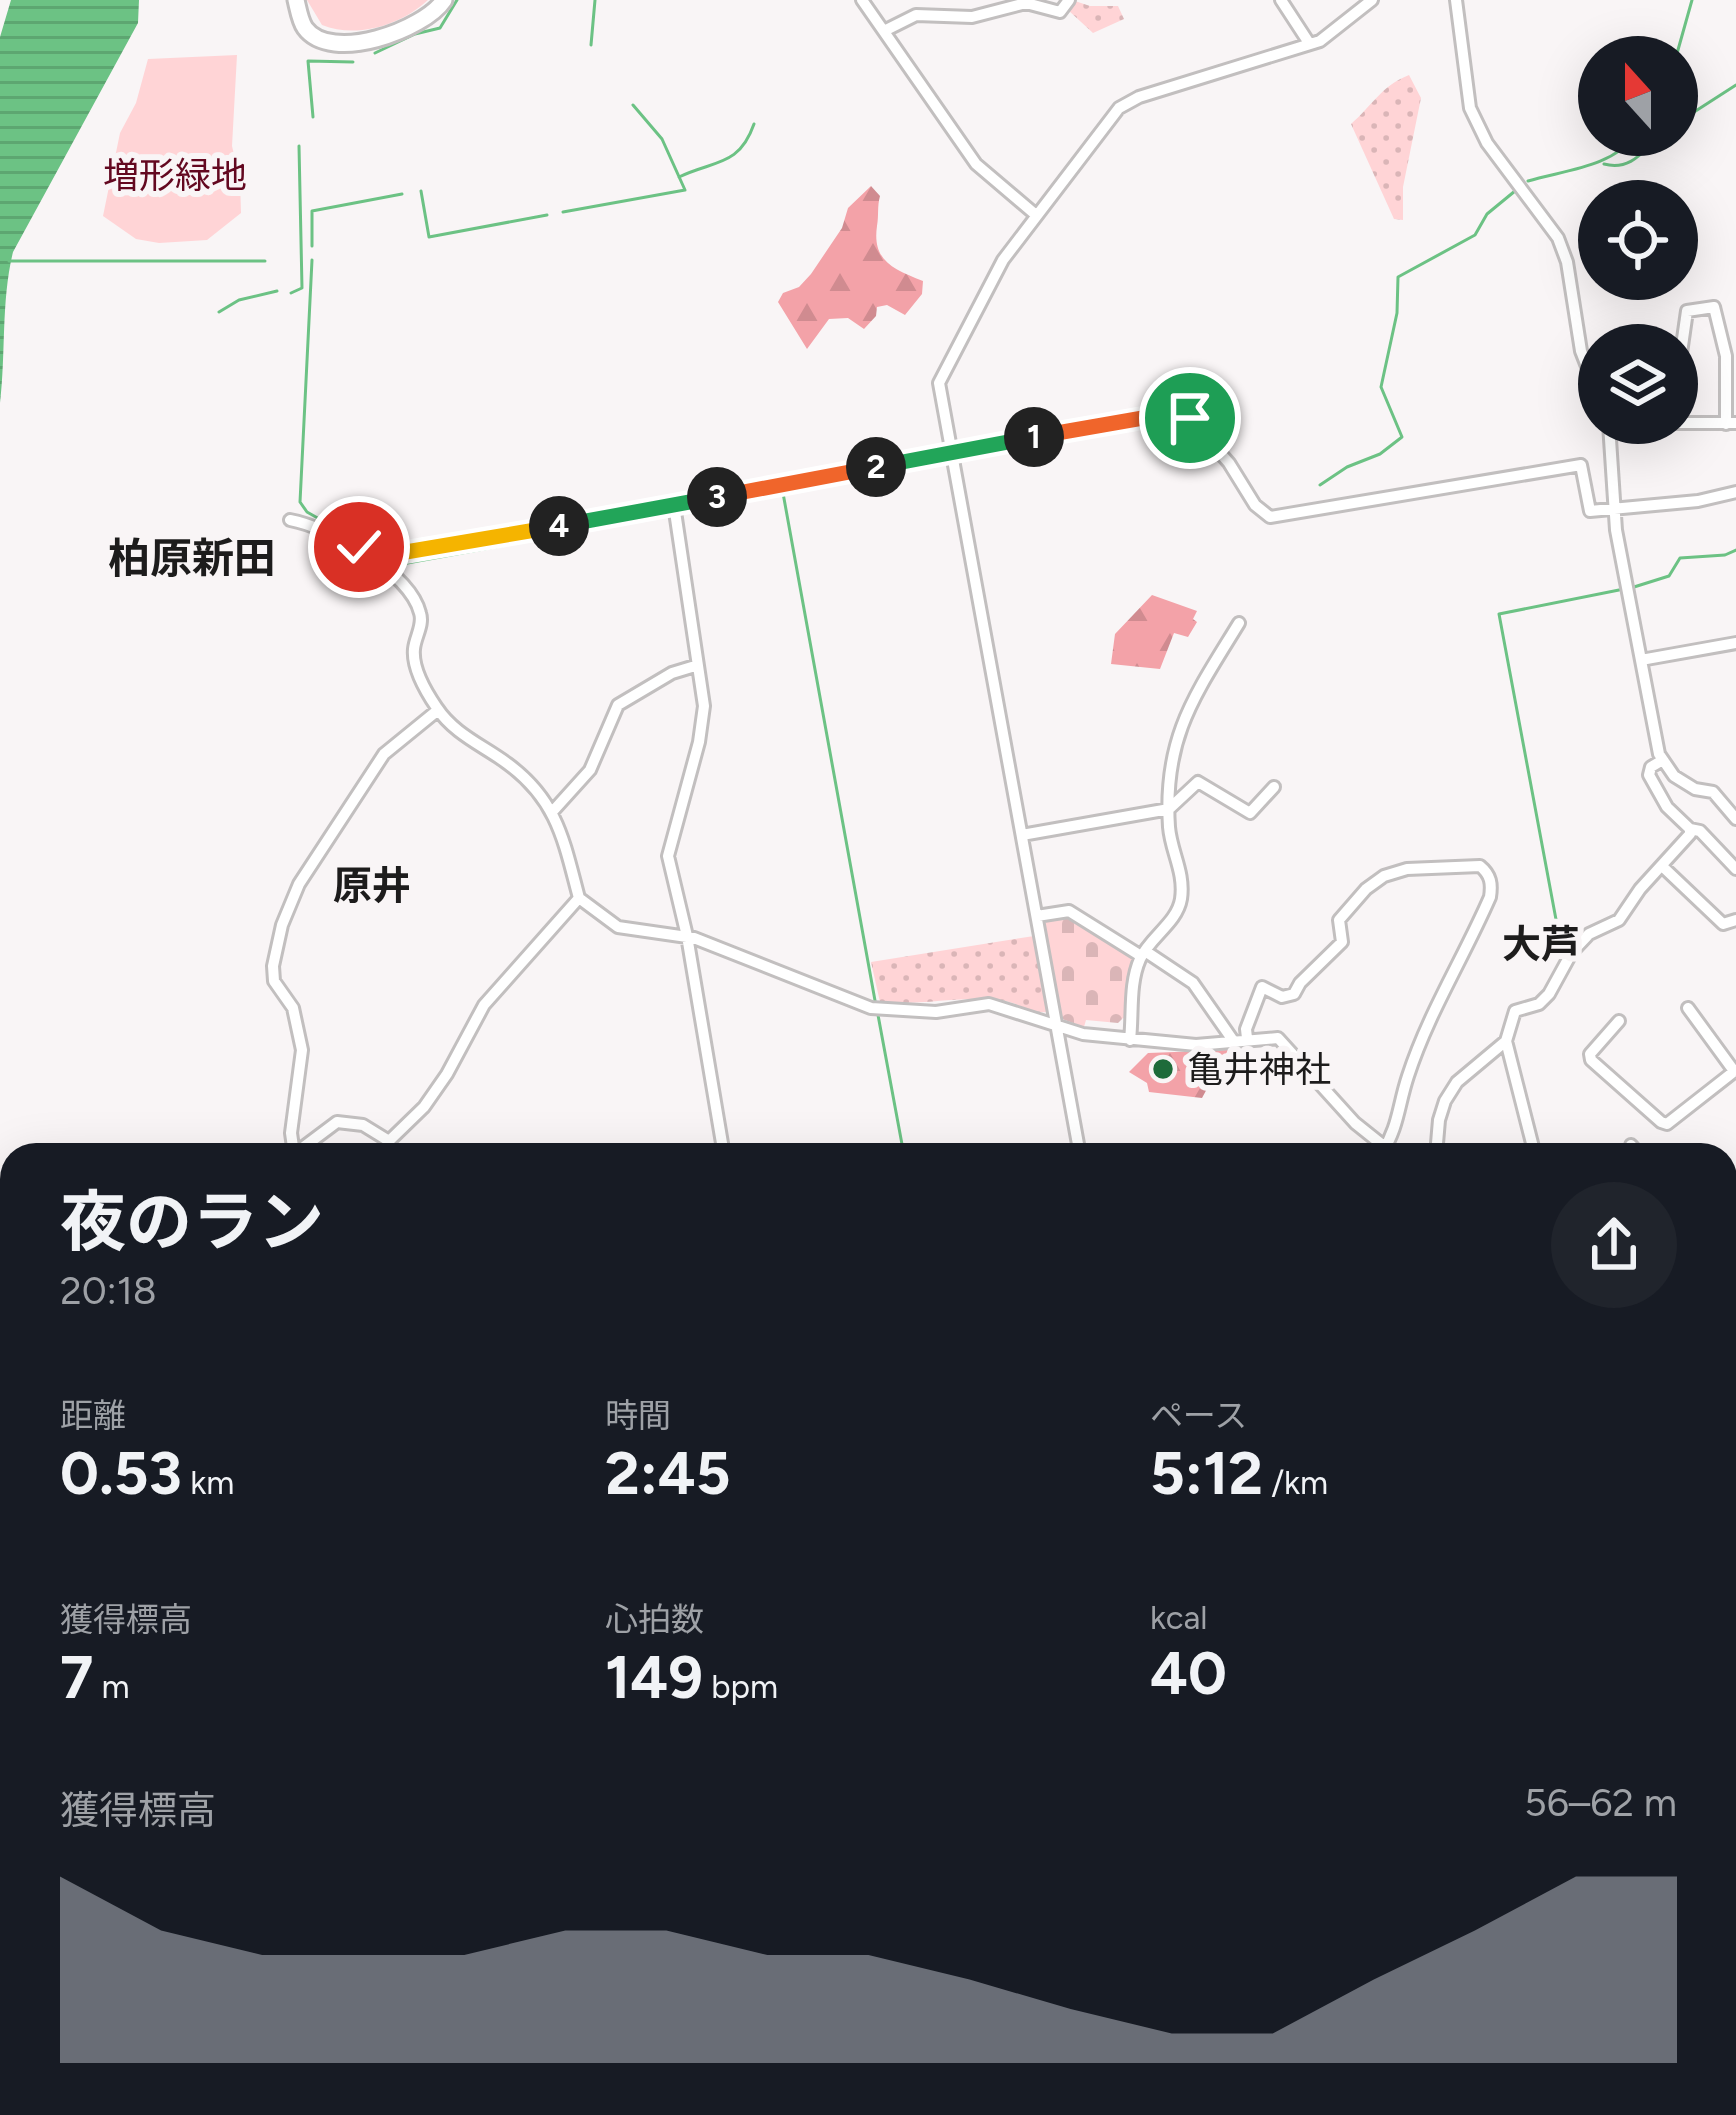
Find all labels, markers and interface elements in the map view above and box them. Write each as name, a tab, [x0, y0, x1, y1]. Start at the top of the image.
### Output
north arrow	[1578, 36, 1698, 156]
map controls	[1578, 36, 1698, 444]
park label: 増形緑地	[103, 154, 247, 197]
button: locate	[1578, 180, 1698, 300]
button: layers	[1578, 324, 1698, 444]
pin	[1139, 367, 1241, 469]
icon: arrive	[1157, 385, 1223, 451]
pin: 1	[1004, 407, 1064, 467]
text: 1	[1027, 417, 1041, 456]
pin: 2	[846, 437, 906, 497]
text: 2	[866, 447, 886, 486]
pin: 3	[687, 467, 747, 527]
text: 3	[708, 477, 726, 516]
pin	[308, 496, 410, 598]
pin: 4	[529, 496, 589, 556]
text: 4	[549, 506, 569, 545]
icon: check	[326, 514, 392, 580]
district label: 柏原新田	[108, 533, 276, 584]
district label: 原井	[333, 862, 411, 909]
district label: 大芦	[1502, 921, 1580, 968]
place label: 亀井神社	[1187, 1048, 1331, 1091]
marker: 亀井神社	[1150, 1056, 1176, 1082]
text: 夜のラン	[60, 1182, 324, 1262]
button: share	[1551, 1182, 1677, 1308]
text: 20:18	[60, 1267, 157, 1314]
text: 距離	[60, 1396, 126, 1435]
text: 時間	[605, 1396, 671, 1435]
text: ペース	[1150, 1396, 1247, 1435]
text: 0.53	[60, 1437, 182, 1509]
text: 2:45	[605, 1437, 731, 1509]
text: 5:12	[1150, 1437, 1263, 1509]
text: km	[182, 1463, 234, 1502]
text: /km	[1263, 1463, 1328, 1502]
text: kcal	[1150, 1598, 1208, 1637]
text: 獲得標高	[60, 1600, 192, 1639]
text: 心拍数	[605, 1600, 704, 1639]
text: 40	[1150, 1637, 1227, 1709]
text: 7	[60, 1641, 93, 1713]
text: 149	[605, 1641, 703, 1713]
text: m	[93, 1667, 130, 1706]
text: bpm	[703, 1667, 778, 1706]
text: 56–62 m	[1524, 1779, 1677, 1826]
text: 獲得標高	[60, 1787, 216, 1834]

